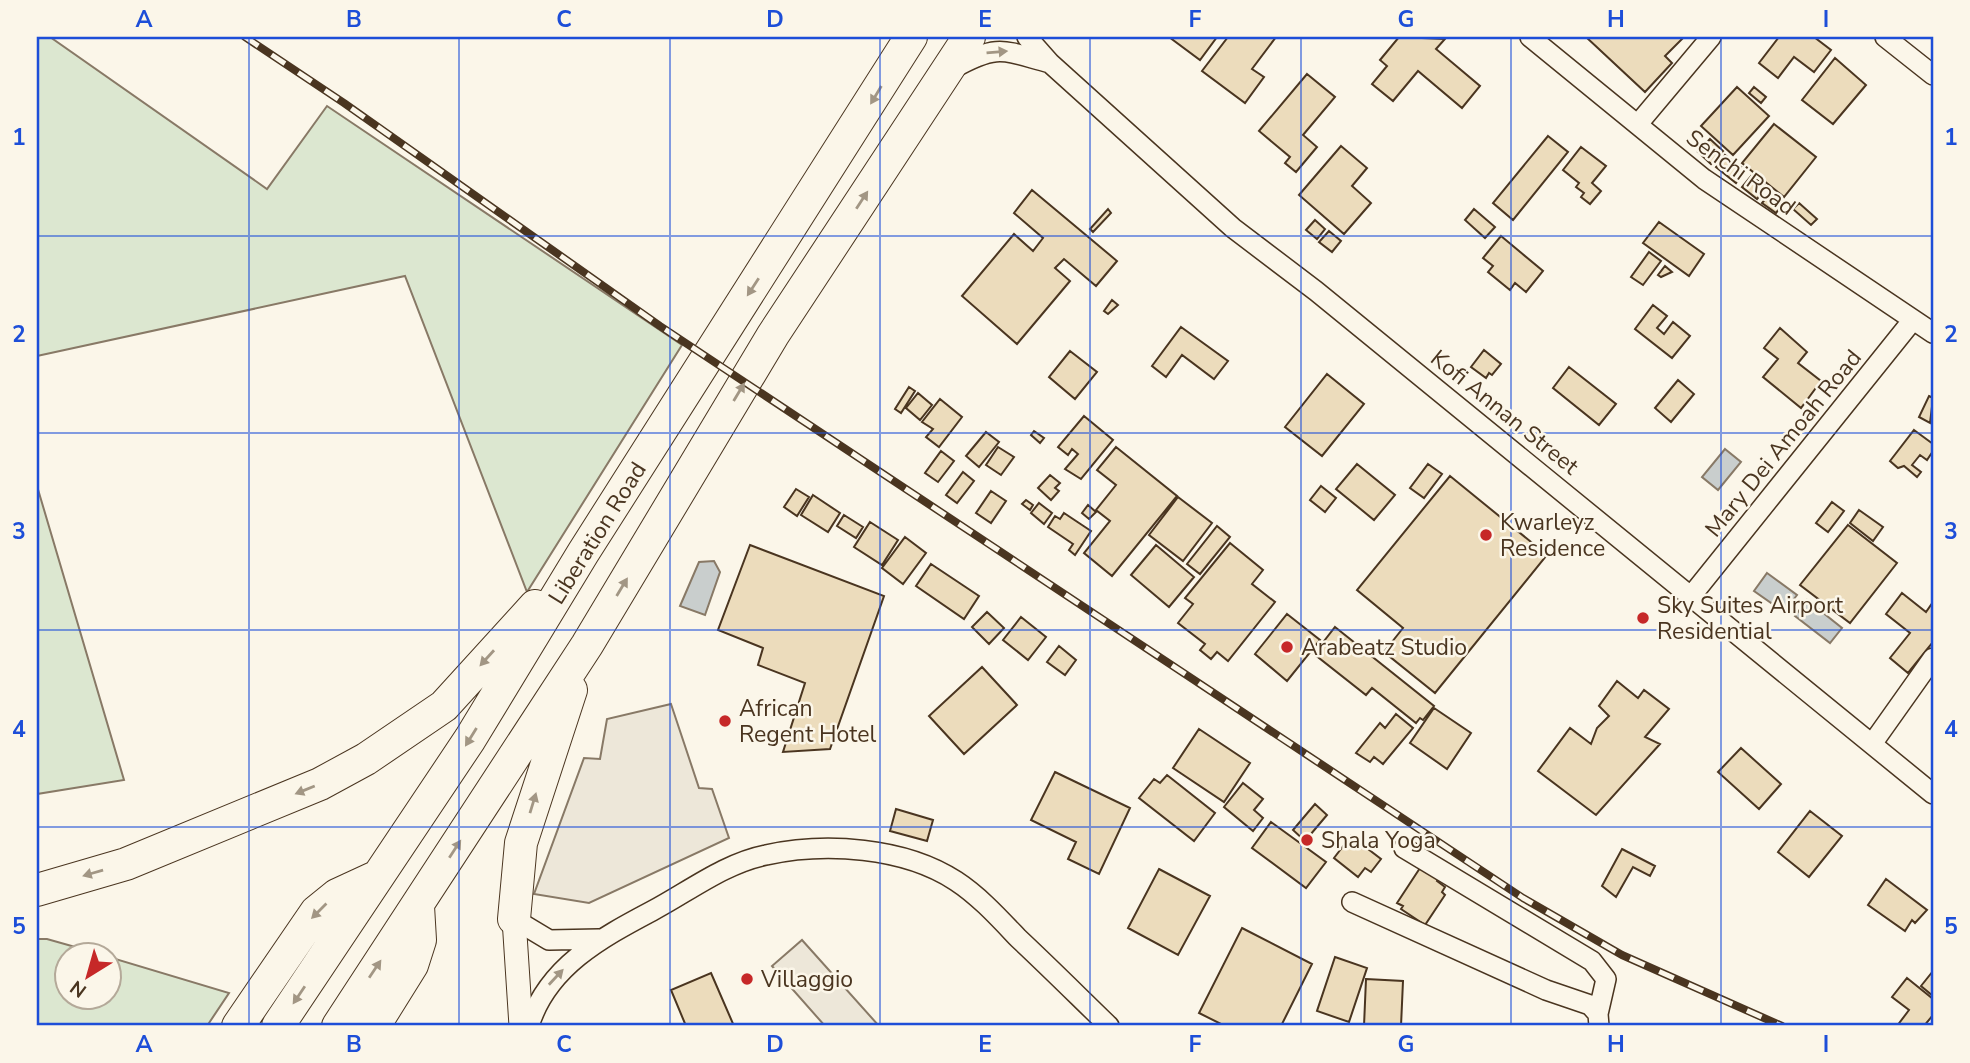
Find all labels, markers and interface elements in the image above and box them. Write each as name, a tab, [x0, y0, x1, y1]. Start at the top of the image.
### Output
text: A	[135, 4, 153, 35]
text: B	[346, 4, 362, 35]
text: C	[556, 4, 572, 35]
text: D	[766, 4, 784, 35]
text: E	[978, 4, 992, 35]
text: F	[1189, 4, 1202, 35]
text: G	[1398, 4, 1414, 35]
text: H	[1607, 4, 1625, 35]
text: I	[1823, 4, 1829, 35]
one-way arrow	[986, 46, 1008, 57]
one-way arrow	[869, 86, 882, 105]
text: 1	[12, 122, 26, 153]
street label: Senchi Road	[1680, 122, 1802, 223]
text: 1	[1944, 122, 1958, 153]
one-way arrow	[855, 190, 868, 210]
one-way arrow	[747, 277, 760, 297]
text: 2	[12, 319, 26, 350]
text: 2	[1944, 319, 1958, 350]
street label: Kofi Annan Street	[1424, 343, 1586, 482]
street label: Mary Dei Amoah Road	[1698, 343, 1869, 544]
one-way arrow	[732, 382, 745, 401]
street label: Liberation Road	[541, 456, 654, 610]
place label: Kwarleyz Residence	[1500, 507, 1605, 564]
text: 3	[12, 516, 26, 547]
text: 3	[1944, 516, 1958, 547]
marker: Kwarleyz Residence	[1478, 527, 1494, 543]
one-way arrow	[615, 577, 628, 596]
place label: Sky Suites Airport Residential	[1657, 590, 1844, 647]
marker: Sky Suites Airport Residential	[1635, 610, 1651, 626]
place label: Arabeatz Studio	[1301, 632, 1467, 663]
marker: Arabeatz Studio	[1279, 639, 1295, 655]
one-way arrow	[479, 649, 495, 667]
place label: African Regent Hotel	[739, 693, 876, 750]
marker: African Regent Hotel	[717, 713, 733, 729]
text: 4	[12, 714, 26, 745]
text: 4	[1944, 714, 1958, 745]
one-way arrow	[465, 728, 478, 747]
one-way arrow	[294, 785, 315, 796]
one-way arrow	[529, 793, 539, 814]
place label: Shala Yoga	[1321, 825, 1436, 856]
marker: Shala Yoga	[1299, 832, 1315, 848]
one-way arrow	[448, 839, 461, 858]
one-way arrow	[82, 869, 103, 879]
one-way arrow	[311, 903, 328, 919]
text: 5	[12, 911, 26, 942]
text: 5	[1944, 911, 1958, 942]
north arrow	[52, 940, 122, 1010]
one-way arrow	[369, 960, 382, 979]
place label: Villaggio	[760, 964, 853, 995]
one-way arrow	[548, 969, 564, 986]
marker: Villaggio	[739, 971, 755, 987]
text: N	[65, 974, 92, 1003]
one-way arrow	[292, 985, 305, 1005]
text: A	[135, 1029, 153, 1060]
text: B	[346, 1029, 362, 1060]
text: C	[556, 1029, 572, 1060]
text: D	[766, 1029, 784, 1060]
text: E	[978, 1029, 992, 1060]
text: F	[1189, 1029, 1202, 1060]
text: G	[1398, 1029, 1414, 1060]
text: H	[1607, 1029, 1625, 1060]
text: I	[1823, 1029, 1829, 1060]

